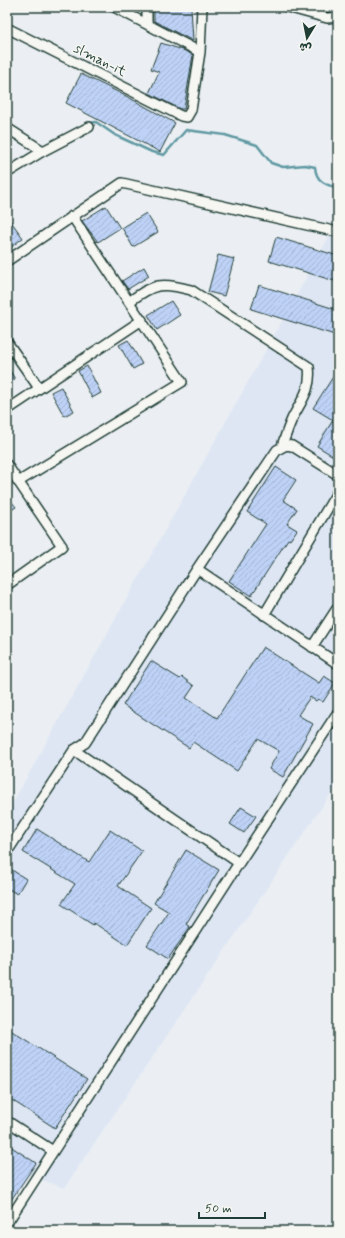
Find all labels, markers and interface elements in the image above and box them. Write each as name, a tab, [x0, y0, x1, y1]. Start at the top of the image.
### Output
north arrow	[287, 18, 327, 58]
street label: slman-it	[71, 39, 130, 81]
text: ش	[298, 39, 313, 55]
scale bar	[199, 1194, 265, 1220]
text: 50 m	[205, 1201, 232, 1217]

